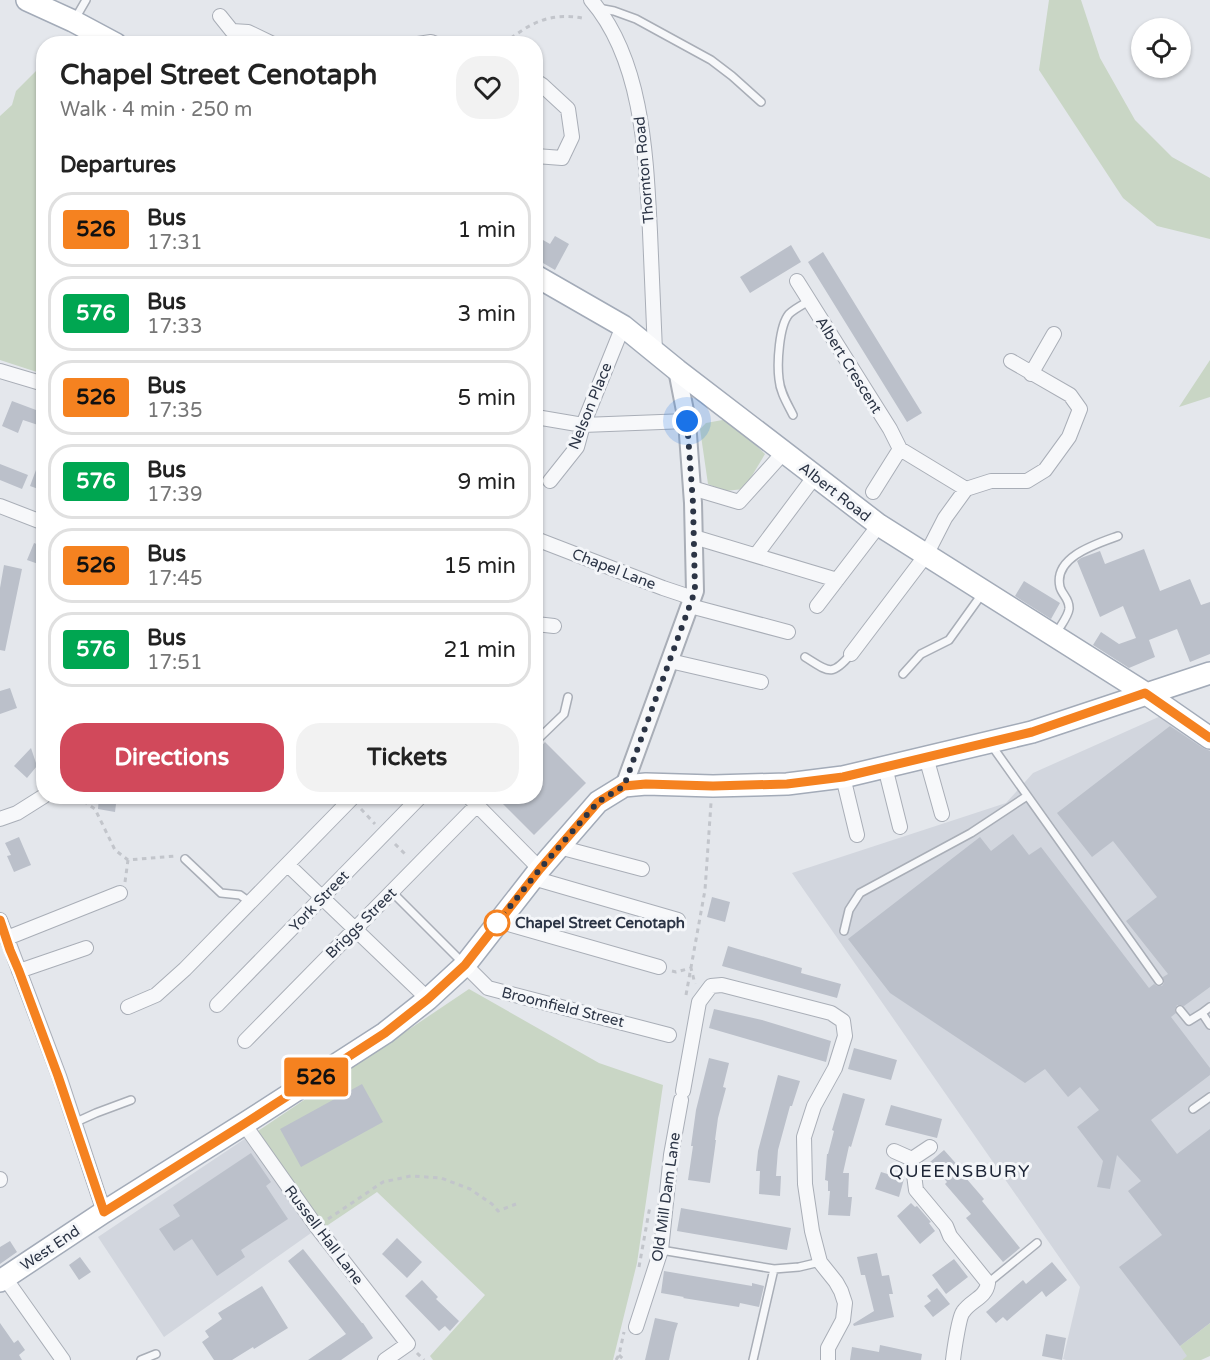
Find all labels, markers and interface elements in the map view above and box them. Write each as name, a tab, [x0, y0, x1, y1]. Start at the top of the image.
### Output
map controls	[1131, 18, 1191, 78]
button: locate	[1131, 18, 1191, 78]
button: heart	[456, 56, 519, 119]
text: Chapel Street Cenotaph	[60, 58, 377, 92]
text: Walk · 4 min · 250 m	[60, 98, 252, 122]
street label: Thornton Road	[630, 116, 658, 224]
text: Departures	[60, 152, 176, 178]
text: Bus	[147, 205, 186, 231]
text: 526	[76, 217, 116, 242]
text: 1 min	[457, 217, 516, 243]
text: 17:31	[147, 231, 202, 255]
text: Bus	[147, 289, 186, 315]
text: 576	[76, 301, 116, 326]
text: 3 min	[457, 301, 516, 327]
street label: Albert Crescent	[812, 313, 886, 417]
text: 17:33	[147, 315, 202, 339]
street label: Nelson Place	[564, 360, 616, 452]
text: Bus	[147, 373, 186, 399]
text: 526	[76, 385, 116, 410]
text: 5 min	[457, 385, 516, 411]
text: 17:35	[147, 399, 202, 423]
your location	[672, 406, 702, 436]
text: Bus	[147, 457, 186, 483]
street label: Albert Road	[796, 458, 874, 526]
text: 576	[76, 469, 116, 494]
text: 9 min	[457, 469, 516, 495]
text: 17:39	[147, 483, 202, 507]
text: Bus	[147, 541, 186, 567]
street label: Chapel Lane	[570, 545, 658, 593]
text: 526	[76, 553, 116, 578]
text: 15 min	[444, 553, 516, 579]
text: 17:45	[147, 567, 202, 591]
text: Bus	[147, 625, 186, 651]
text: 576	[76, 637, 116, 662]
text: 21 min	[444, 637, 516, 663]
text: 17:51	[147, 651, 202, 675]
button: Directions	[60, 723, 284, 792]
button: Tickets	[296, 723, 519, 792]
street label: York Street	[285, 866, 353, 935]
street label: Briggs Street	[322, 884, 400, 962]
marker: Chapel Street Cenotaph	[484, 910, 510, 936]
place label: Chapel Street Cenotaph	[515, 914, 685, 933]
street label: Broomfield Street	[500, 983, 626, 1031]
line badge: 526	[282, 1058, 350, 1096]
text: 526	[296, 1065, 336, 1090]
street label: Old Mill Dam Lane	[648, 1131, 684, 1263]
district label: QUEENSBURY	[889, 1160, 1031, 1182]
street label: Russell Hall Lane	[281, 1182, 367, 1288]
street label: West End	[17, 1222, 83, 1274]

